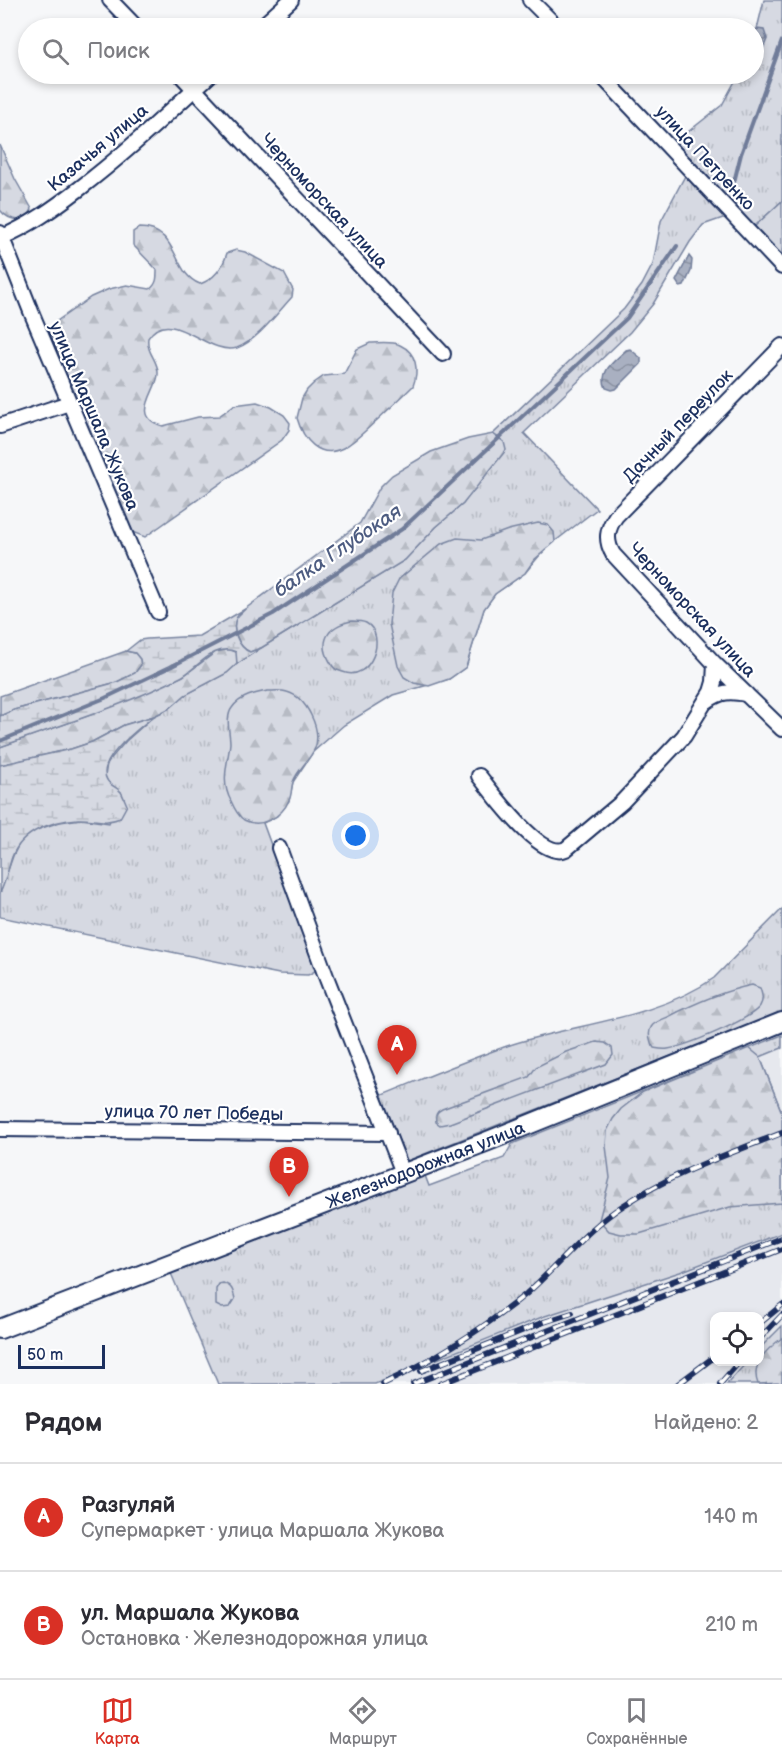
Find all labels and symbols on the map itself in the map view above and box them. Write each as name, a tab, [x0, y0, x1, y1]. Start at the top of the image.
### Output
street label: Казачья улица	[44, 100, 153, 196]
street label: улица Петренко	[651, 101, 759, 215]
street label: Черноморская улица	[256, 129, 392, 273]
street label: улица Маршала Жукова	[45, 318, 144, 514]
street label: Дачный переулок	[619, 365, 738, 487]
water label: балка Глубокая	[270, 499, 406, 603]
street label: Черноморская улица	[624, 538, 760, 682]
your location	[341, 821, 370, 850]
pin: A	[378, 1026, 416, 1075]
street label: улица 70 лет Победы	[105, 1101, 283, 1125]
street label: Железнодорожная улица	[323, 1117, 528, 1213]
pin: B	[270, 1148, 308, 1197]
scale bar	[18, 1342, 105, 1370]

